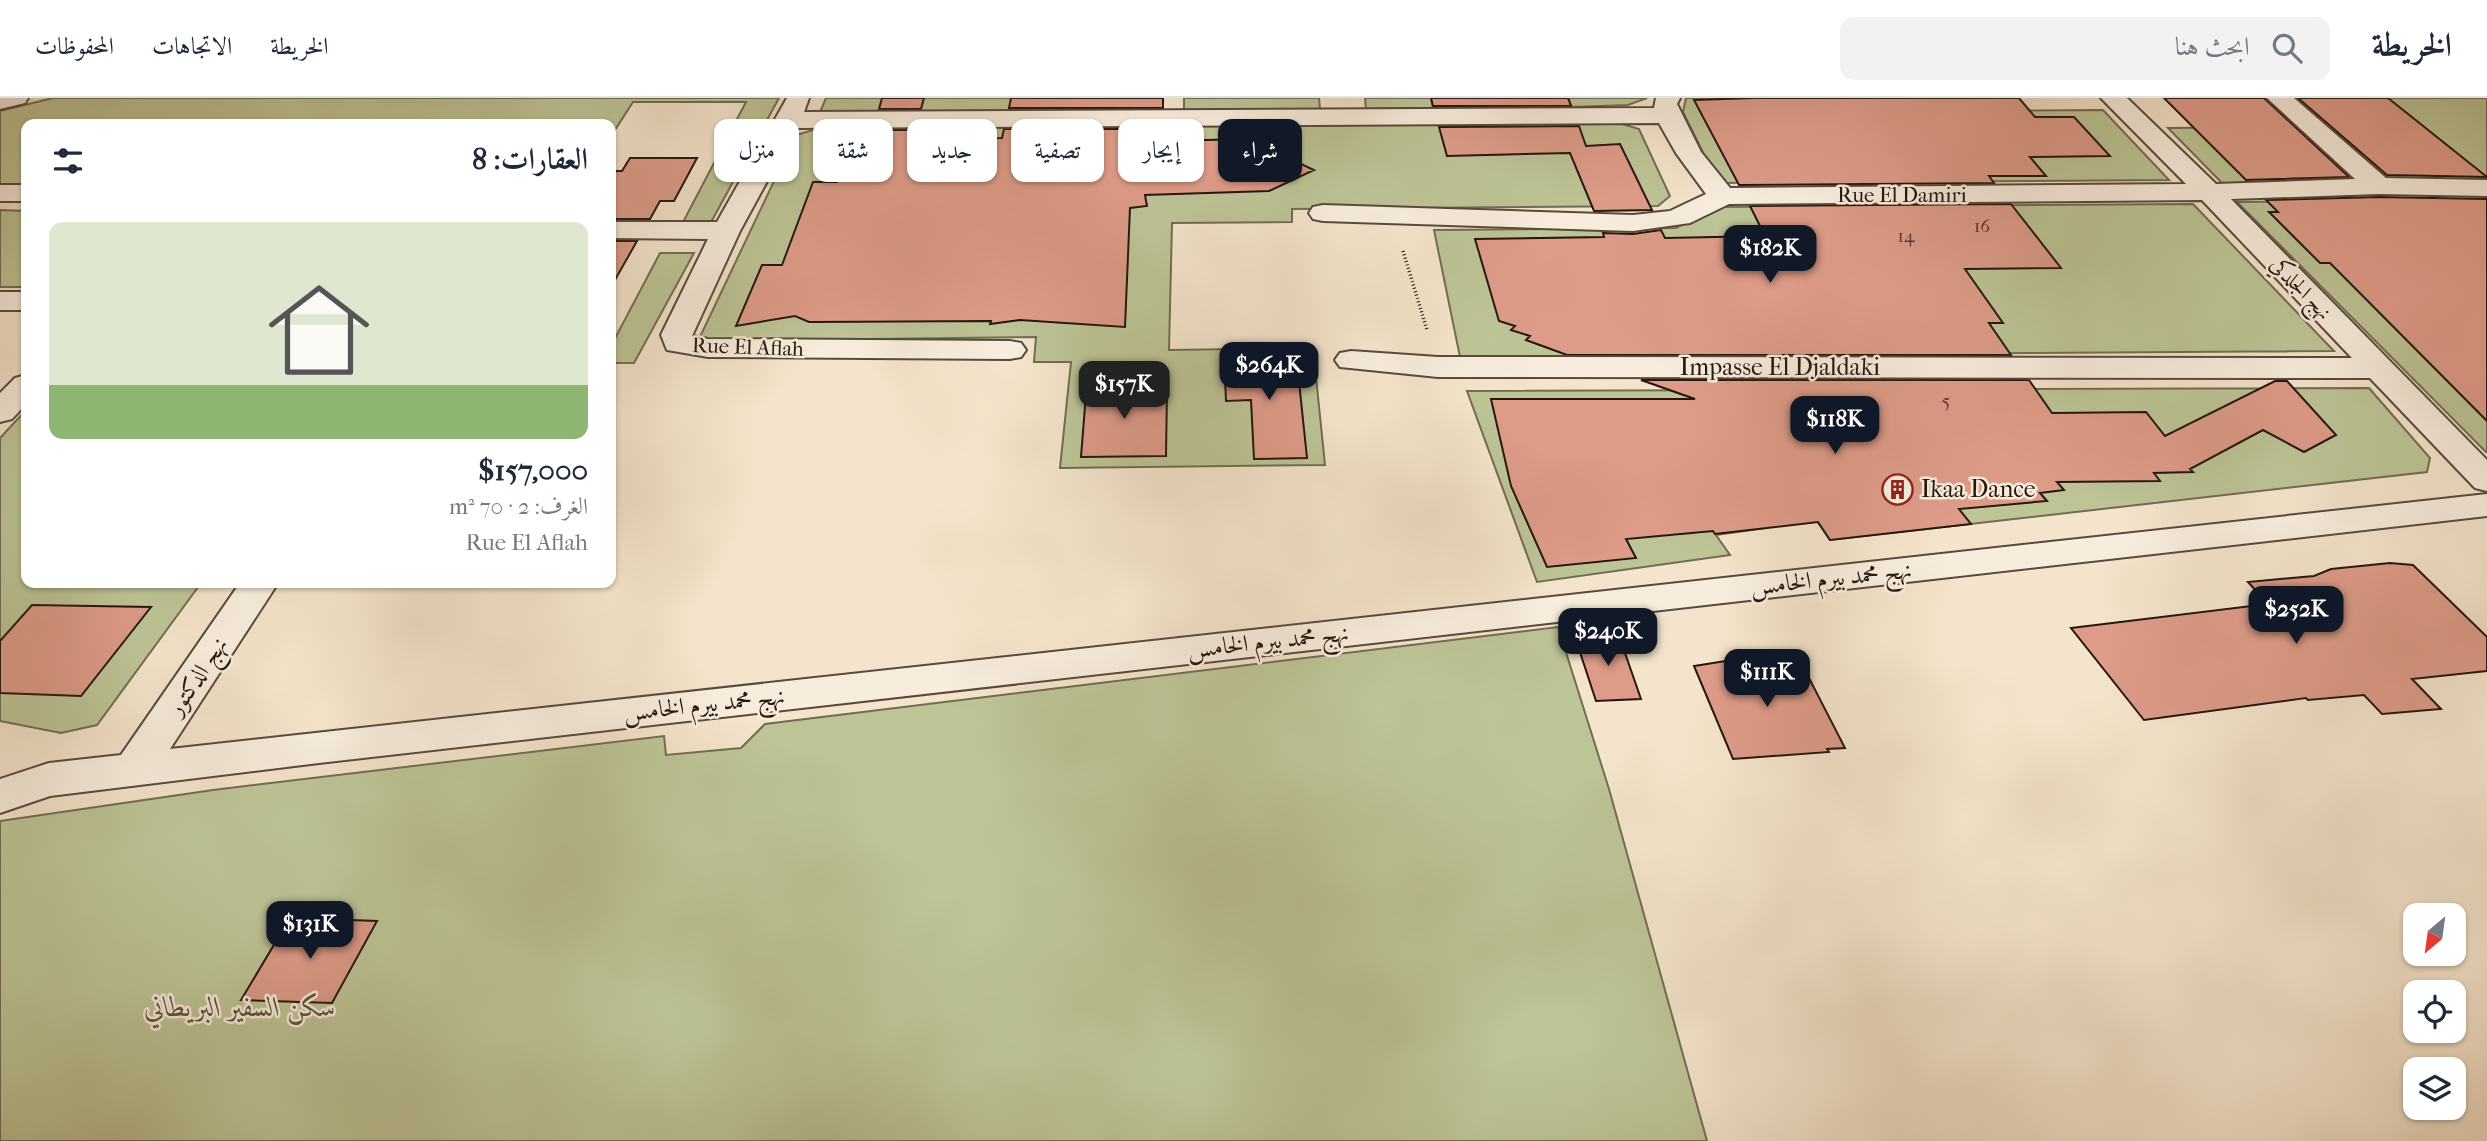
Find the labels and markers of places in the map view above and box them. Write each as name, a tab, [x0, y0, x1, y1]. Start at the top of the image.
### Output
pin: $182K	[1721, 226, 1819, 285]
pin: $264K	[1220, 342, 1318, 402]
pin: $157K	[1075, 362, 1173, 421]
pin: $118K	[1786, 396, 1884, 456]
building icon: Ikaa Dance	[1881, 472, 1915, 506]
place label: Ikaa Dance	[1921, 475, 2036, 503]
pin: $252K	[2247, 587, 2345, 646]
pin: $240K	[1559, 608, 1657, 668]
pin: $111K	[1718, 650, 1816, 709]
pin: $131K	[261, 902, 359, 961]

